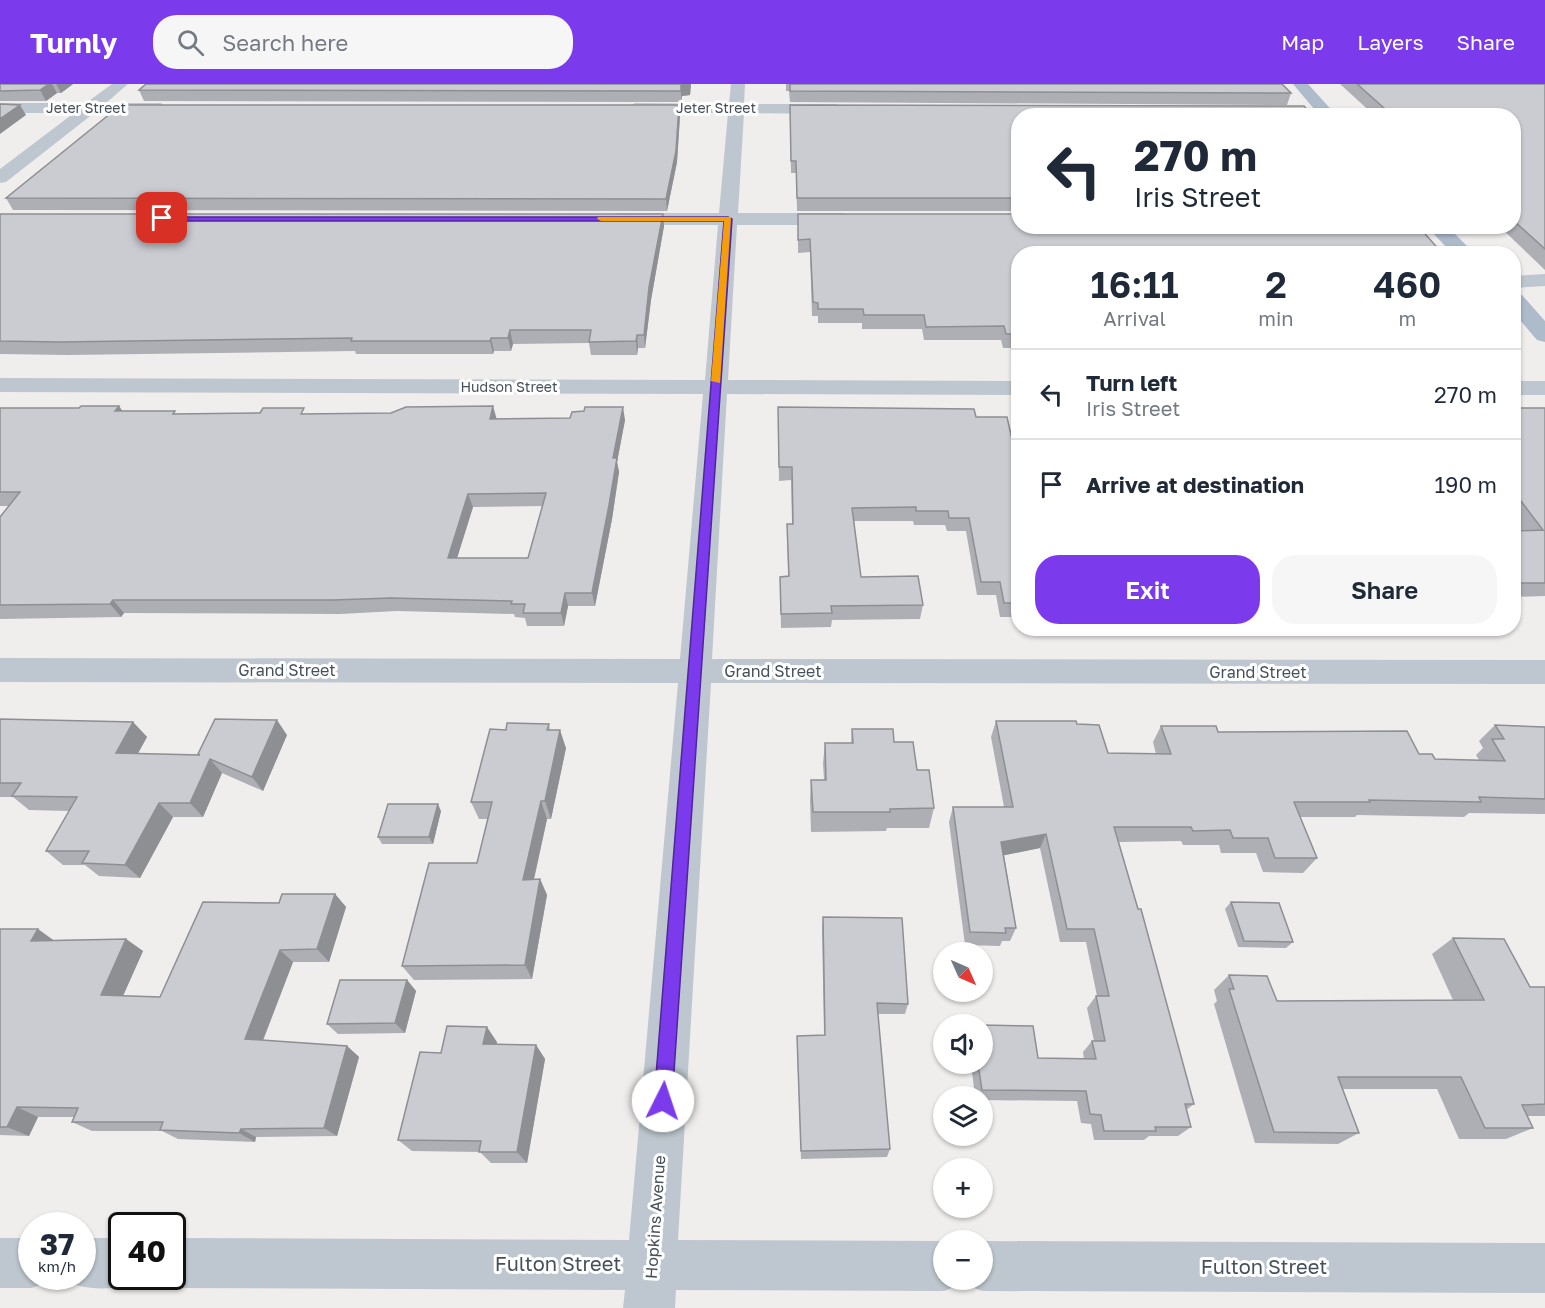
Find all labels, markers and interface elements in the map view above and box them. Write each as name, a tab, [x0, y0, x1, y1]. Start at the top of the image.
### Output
search box	[153, 15, 573, 69]
text: Turnly	[30, 26, 117, 59]
icon: search	[174, 26, 207, 59]
text: Search here	[222, 29, 348, 56]
text: Map	[1281, 29, 1324, 55]
text: Layers	[1357, 29, 1424, 55]
text: Share	[1457, 29, 1515, 55]
street label: Jeter Street	[46, 99, 126, 116]
street label: Jeter Street	[676, 99, 756, 116]
text: 270 m	[1134, 130, 1257, 180]
icon: left	[1035, 132, 1113, 210]
text: Iris Street	[1134, 181, 1261, 213]
pin	[136, 192, 187, 243]
icon: arrive	[145, 201, 178, 234]
text: 16:11	[1091, 263, 1179, 306]
text: 2	[1265, 263, 1287, 306]
text: 460	[1373, 263, 1441, 306]
text: Arrival	[1103, 306, 1166, 330]
text: min	[1258, 306, 1294, 330]
text: m	[1398, 306, 1416, 330]
text: Turn left	[1086, 369, 1177, 396]
street label: Hudson Street	[460, 378, 558, 395]
icon: left	[1035, 378, 1068, 411]
text: 270 m	[1434, 381, 1497, 408]
text: Iris Street	[1086, 396, 1180, 420]
icon: arrive	[1035, 468, 1068, 501]
text: Arrive at destination	[1086, 471, 1304, 498]
text: 190 m	[1434, 471, 1497, 498]
button: Exit	[1035, 555, 1260, 624]
button: Share	[1272, 555, 1497, 624]
street label: Grand Street	[238, 660, 336, 680]
street label: Grand Street	[724, 661, 822, 681]
street label: Grand Street	[1209, 662, 1307, 682]
north arrow	[933, 942, 993, 1002]
map controls	[933, 942, 993, 1290]
button: sound	[933, 1014, 993, 1074]
position arrow	[631, 1069, 695, 1133]
button: layers	[933, 1086, 993, 1146]
street label: Hopkins Avenue	[641, 1155, 669, 1279]
button: +	[933, 1158, 993, 1218]
speed limit sign: 40	[108, 1212, 186, 1290]
text: 37	[40, 1226, 74, 1262]
button: −	[933, 1230, 993, 1290]
street label: Fulton Street	[495, 1251, 621, 1275]
street label: Fulton Street	[1201, 1254, 1327, 1278]
text: km/h	[38, 1257, 76, 1275]

